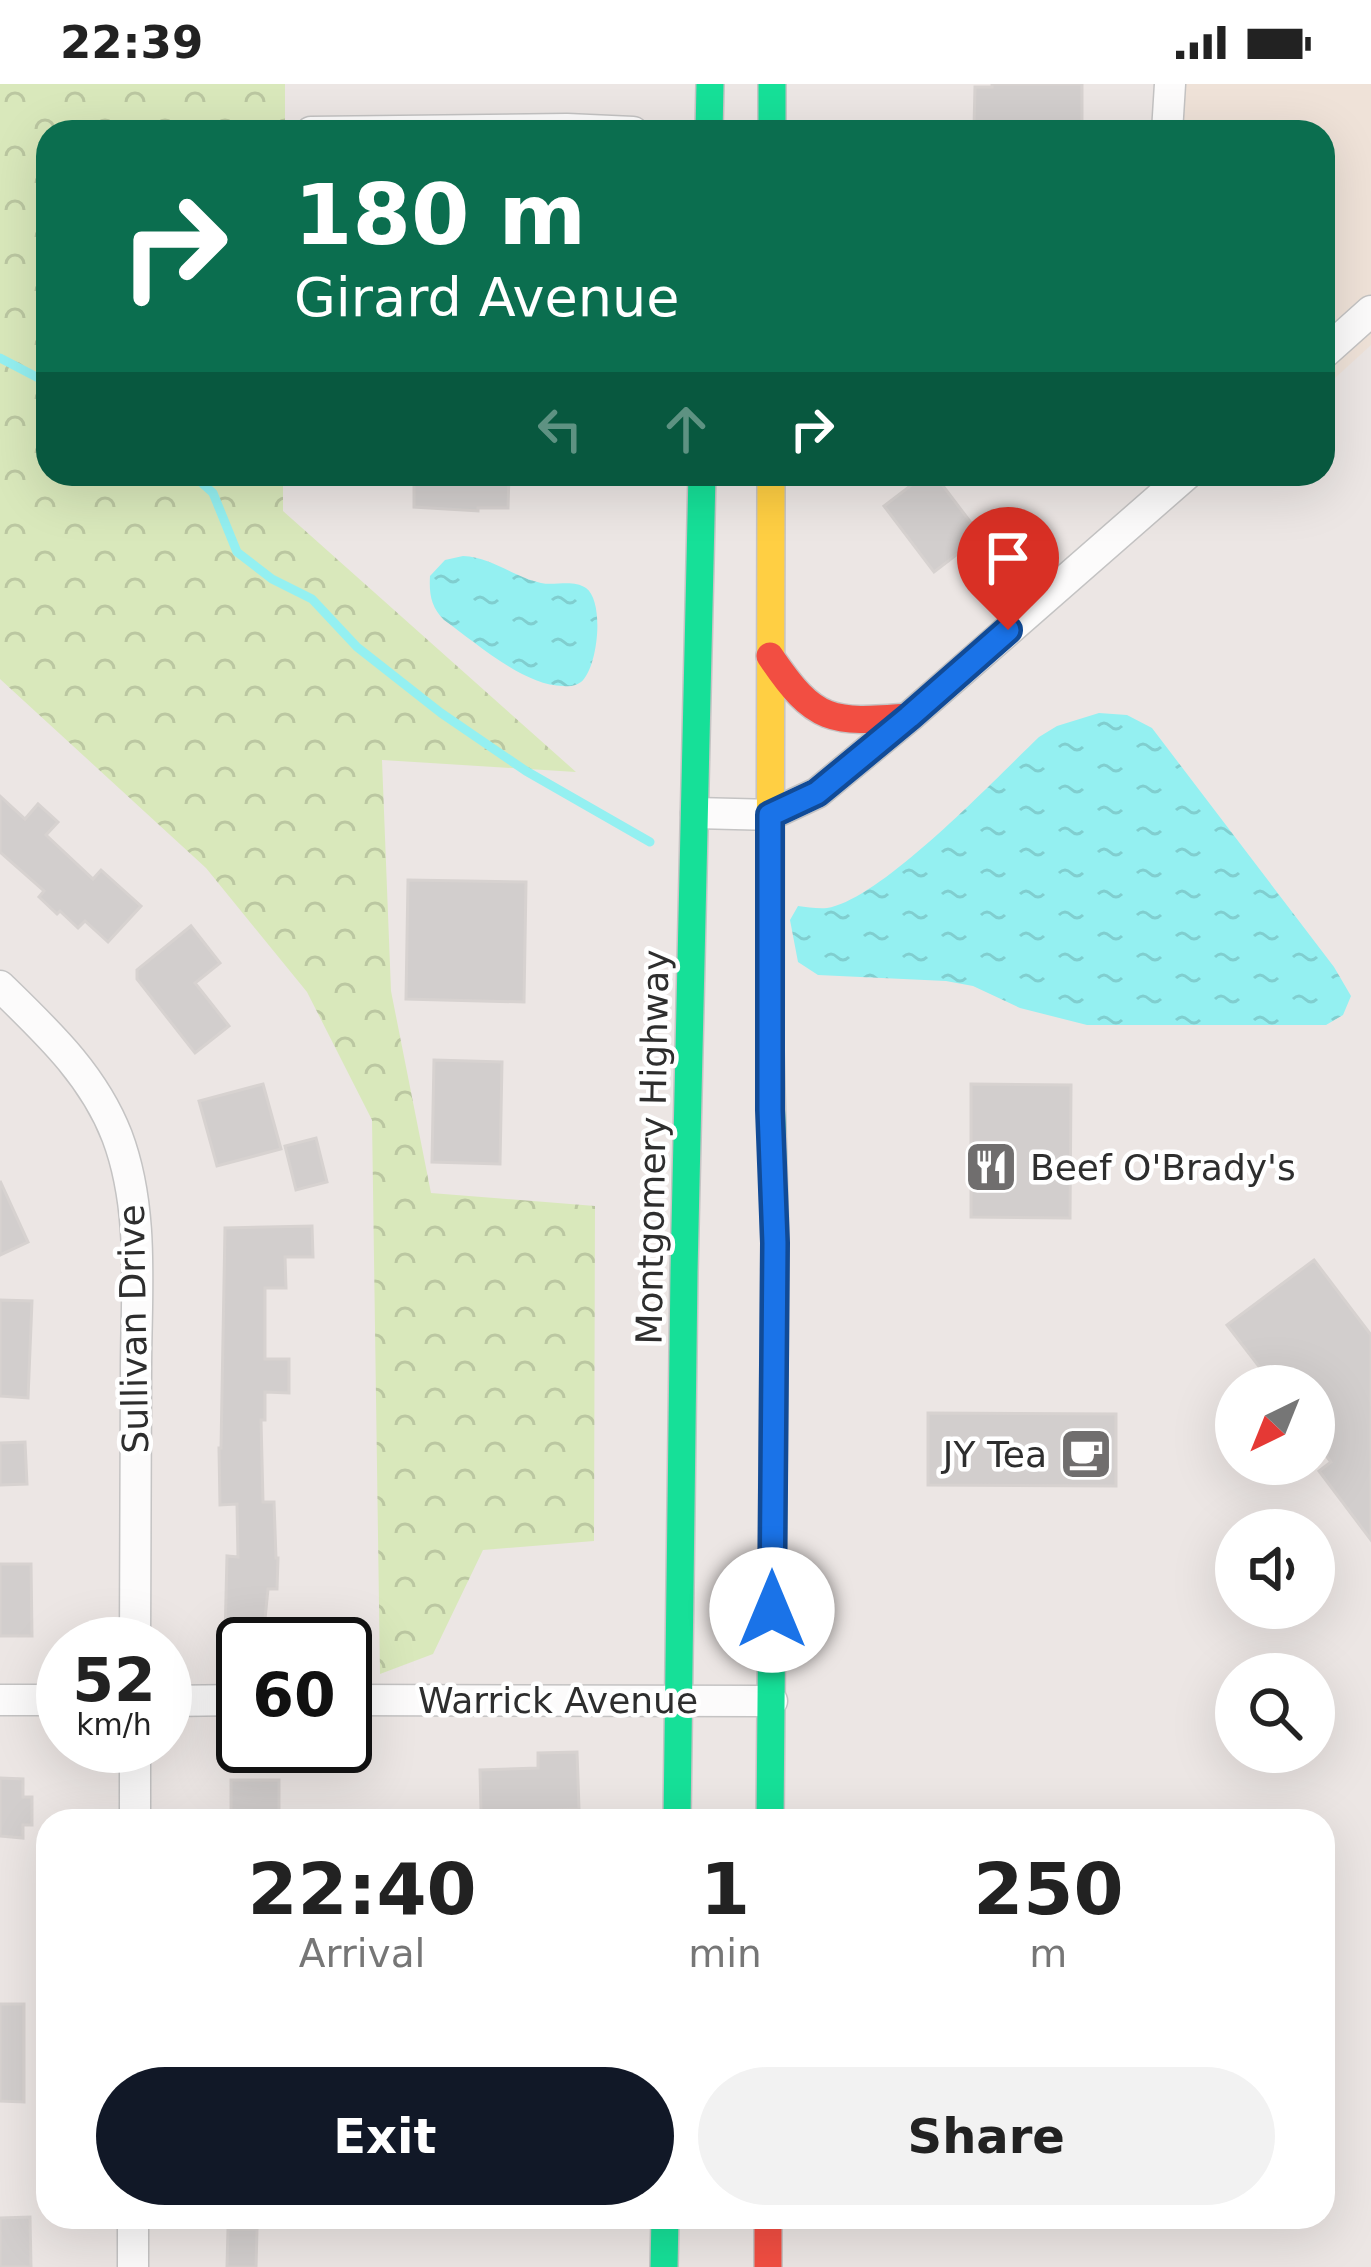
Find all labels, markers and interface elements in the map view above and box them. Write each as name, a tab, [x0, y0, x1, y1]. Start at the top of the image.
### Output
text: 22:39	[60, 16, 203, 69]
text: 180 m	[294, 166, 586, 264]
icon: right	[96, 168, 252, 324]
text: Girard Avenue	[294, 266, 679, 329]
icon: left	[527, 396, 593, 462]
icon: ahead	[653, 396, 719, 462]
icon: right	[779, 396, 845, 462]
pin	[957, 507, 1059, 630]
icon: arrive	[975, 525, 1041, 591]
street label: Montgomery Highway	[629, 949, 676, 1345]
restaurant icon: Beef O'Brady's	[963, 1139, 1019, 1195]
place label: Beef O'Brady's	[1030, 1147, 1296, 1188]
street label: Sullivan Drive	[111, 1204, 156, 1454]
north arrow	[1215, 1365, 1335, 1485]
map controls	[1215, 1365, 1335, 1773]
cafe icon: JY Tea	[1058, 1426, 1114, 1482]
place label: JY Tea	[941, 1434, 1047, 1475]
button: sound	[1215, 1509, 1335, 1629]
position arrow	[709, 1547, 835, 1673]
speed limit sign: 60	[216, 1617, 372, 1773]
text: 52	[72, 1645, 156, 1715]
button: search	[1215, 1653, 1335, 1773]
street label: Warrick Avenue	[418, 1680, 698, 1721]
text: km/h	[76, 1707, 152, 1742]
text: 22:40	[247, 1847, 477, 1931]
text: 1	[700, 1847, 750, 1931]
text: 250	[973, 1847, 1123, 1931]
text: Arrival	[299, 1931, 425, 1976]
text: min	[688, 1931, 762, 1976]
text: m	[1029, 1931, 1067, 1976]
button: Exit	[96, 2067, 674, 2205]
button: Share	[698, 2067, 1275, 2205]

